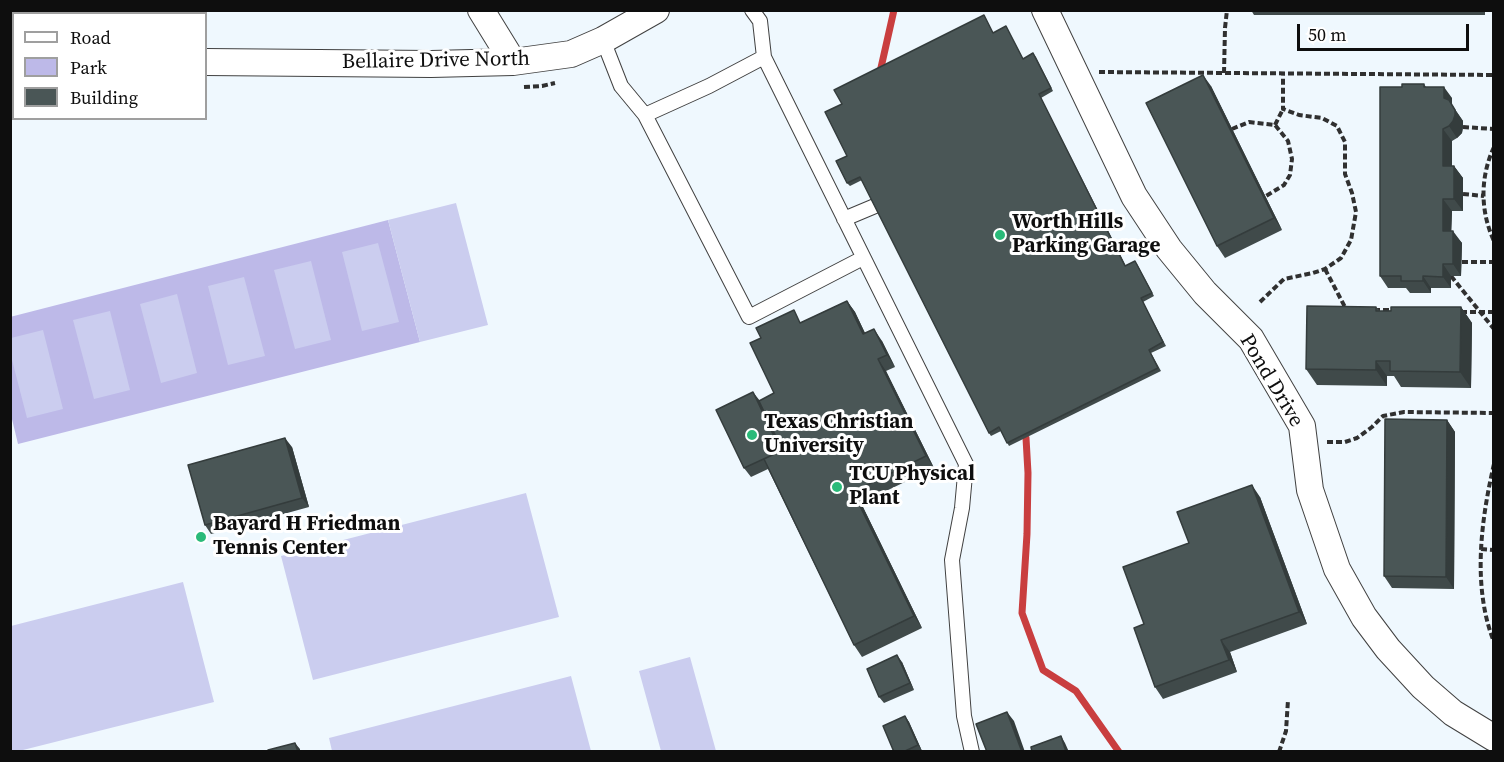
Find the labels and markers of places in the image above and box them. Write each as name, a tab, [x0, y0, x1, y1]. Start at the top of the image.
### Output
place label: Worth Hills Parking Garage	[1012, 210, 1160, 260]
marker: Worth Hills Parking Garage	[993, 228, 1007, 242]
place label: Texas Christian University	[764, 410, 913, 460]
marker: Texas Christian University	[745, 428, 759, 442]
place label: TCU Physical Plant	[849, 462, 975, 512]
marker: TCU Physical Plant	[830, 480, 844, 494]
place label: Bayard H Friedman Tennis Center	[213, 512, 400, 562]
marker: Bayard H Friedman Tennis Center	[194, 530, 208, 544]

